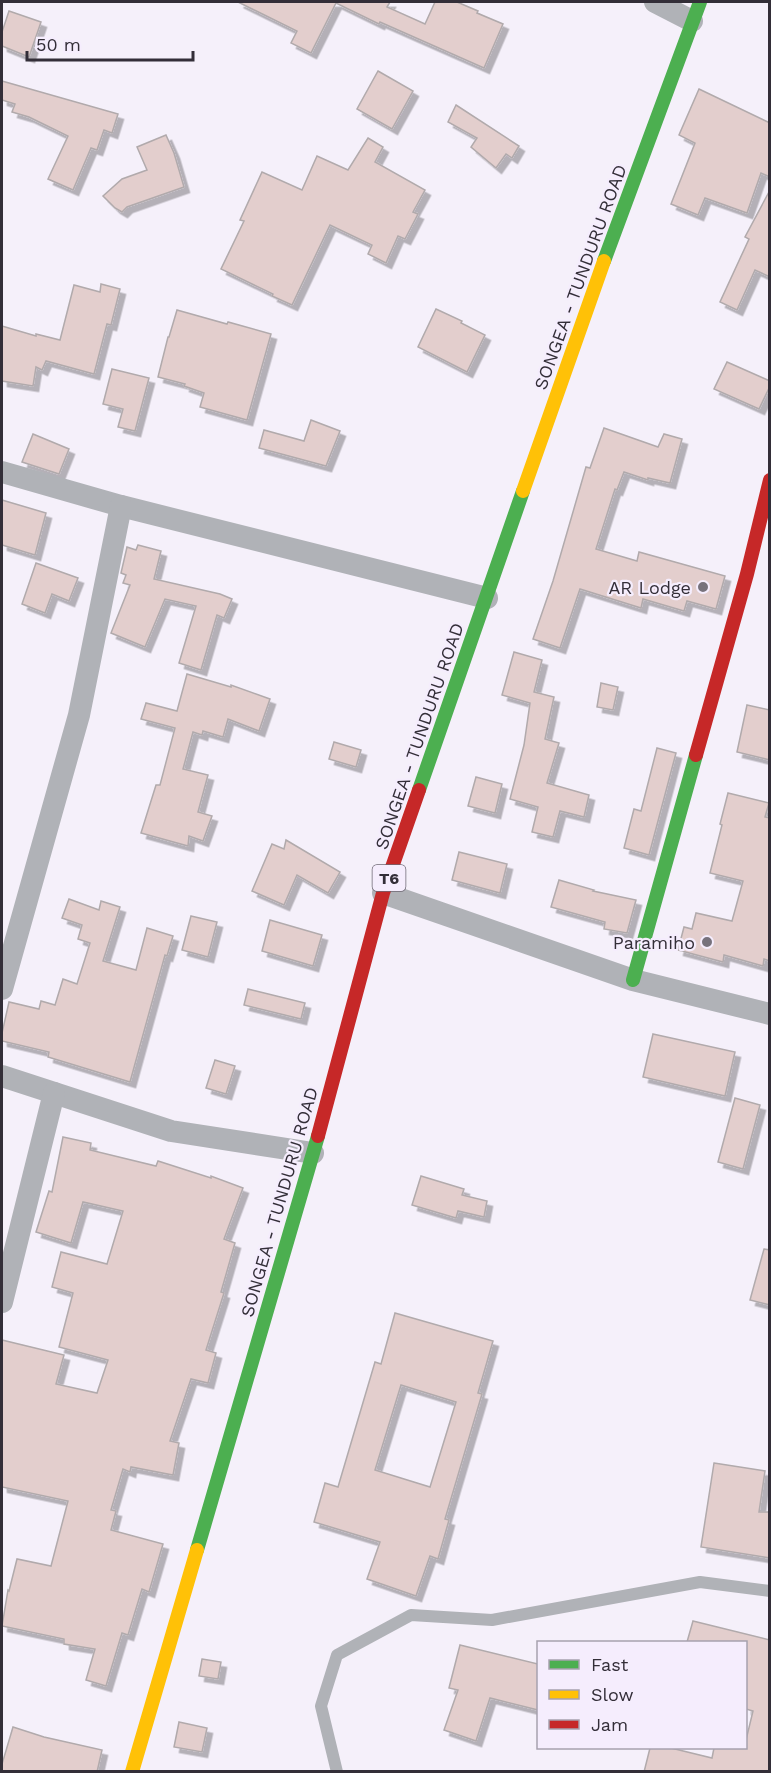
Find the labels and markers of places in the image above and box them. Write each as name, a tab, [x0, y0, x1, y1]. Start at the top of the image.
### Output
place label: AR Lodge	[608, 577, 691, 598]
marker: AR Lodge	[696, 580, 710, 594]
place label: Paramiho	[613, 932, 695, 953]
marker: Paramiho	[700, 935, 714, 949]

